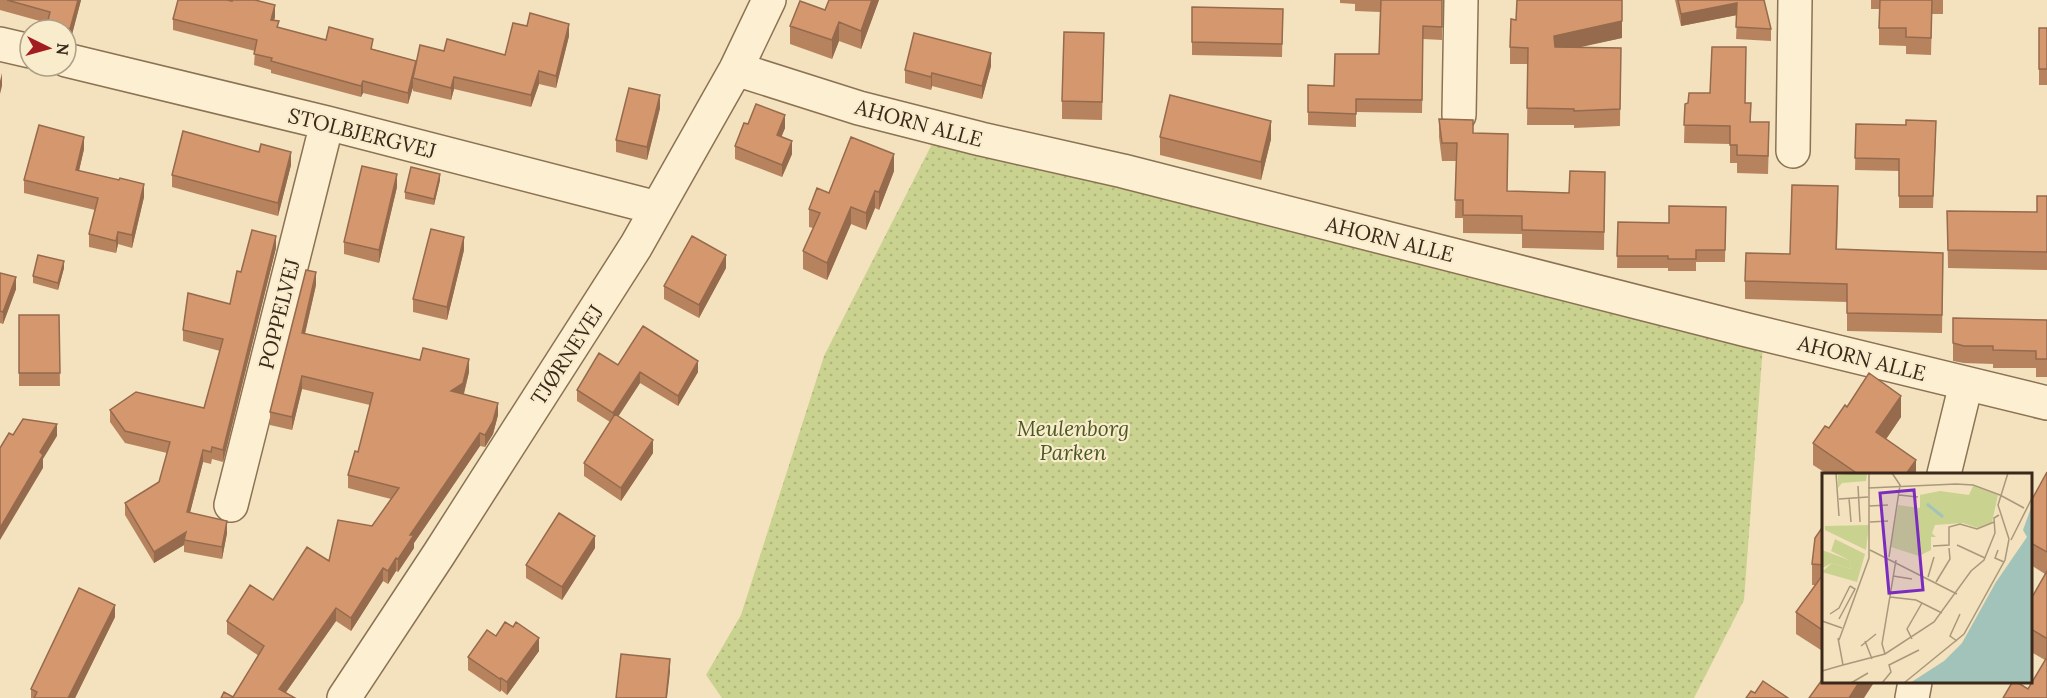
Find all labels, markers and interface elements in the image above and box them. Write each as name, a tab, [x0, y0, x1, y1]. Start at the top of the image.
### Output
north arrow	[18, 18, 78, 78]
text: N	[52, 42, 73, 56]
street label: AHORN ALLE	[851, 93, 986, 153]
street label: STOLBJERGVEJ	[285, 102, 439, 164]
street label: AHORN ALLE	[1322, 210, 1457, 268]
street label: POPPELVEJ	[252, 256, 306, 372]
street label: TJØRNEVEJ	[525, 300, 609, 410]
street label: AHORN ALLE	[1794, 329, 1929, 387]
park label: Meulenborg Parken	[1017, 415, 1129, 466]
inset map	[1822, 473, 2032, 683]

